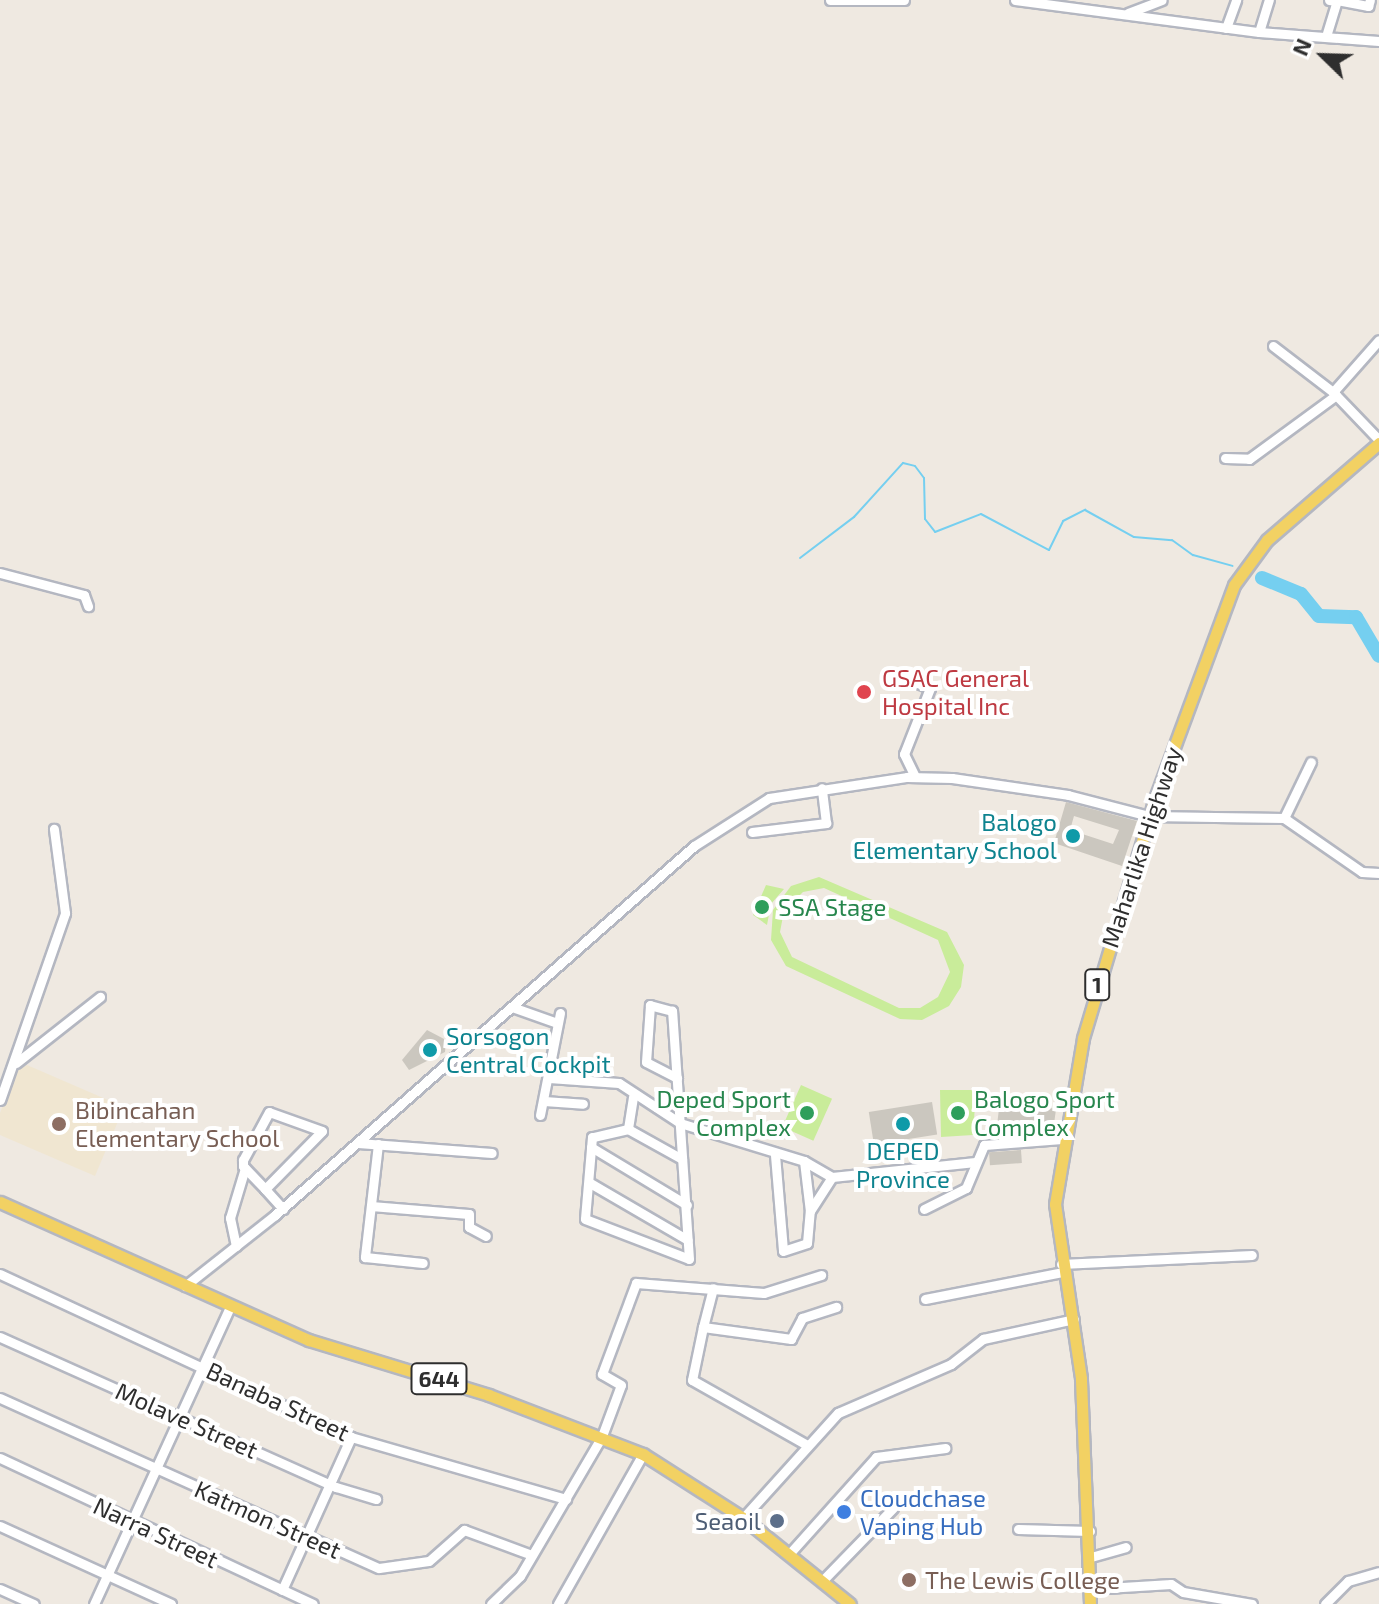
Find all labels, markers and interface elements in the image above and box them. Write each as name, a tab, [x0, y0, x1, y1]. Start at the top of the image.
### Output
north arrow	[1283, 16, 1363, 96]
text: N	[1286, 34, 1316, 59]
place label: GSAC General Hospital Inc	[882, 664, 1029, 720]
marker: GSAC General Hospital Inc	[853, 681, 875, 703]
street label: Maharlika Highway	[1095, 743, 1187, 951]
place label: Balogo Elementary School	[852, 808, 1057, 864]
marker: Balogo Elementary School	[1064, 827, 1082, 845]
place label: SSA Stage	[778, 893, 887, 921]
marker: SSA Stage	[753, 898, 771, 916]
road number: 1	[1083, 967, 1111, 1003]
place label: Sorsogon Central Cockpit	[446, 1022, 611, 1078]
marker: Sorsogon Central Cockpit	[421, 1041, 439, 1059]
place label: Deped Sport Complex	[656, 1085, 791, 1141]
place label: Balogo Sport Complex	[974, 1085, 1115, 1141]
place label: Bibincahan Elementary School	[75, 1096, 280, 1152]
marker: Deped Sport Complex	[798, 1104, 816, 1122]
marker: Balogo Sport Complex	[949, 1104, 967, 1122]
marker: Bibincahan Elementary School	[50, 1115, 68, 1133]
marker: DEPED Province	[894, 1115, 912, 1133]
place label: DEPED Province	[856, 1137, 950, 1193]
street label: Banaba Street	[202, 1355, 354, 1447]
road number: 644	[409, 1361, 469, 1397]
street label: Molave Street	[111, 1376, 263, 1464]
street label: Katmon Street	[190, 1474, 346, 1564]
place label: Cloudchase Vaping Hub	[860, 1484, 986, 1540]
street label: Narra Street	[89, 1491, 223, 1573]
marker: Cloudchase Vaping Hub	[835, 1503, 853, 1521]
place label: Seaoil	[695, 1507, 761, 1535]
marker: Seaoil	[768, 1512, 786, 1530]
place label: The Lewis College	[925, 1566, 1120, 1594]
marker: The Lewis College	[900, 1571, 918, 1589]

